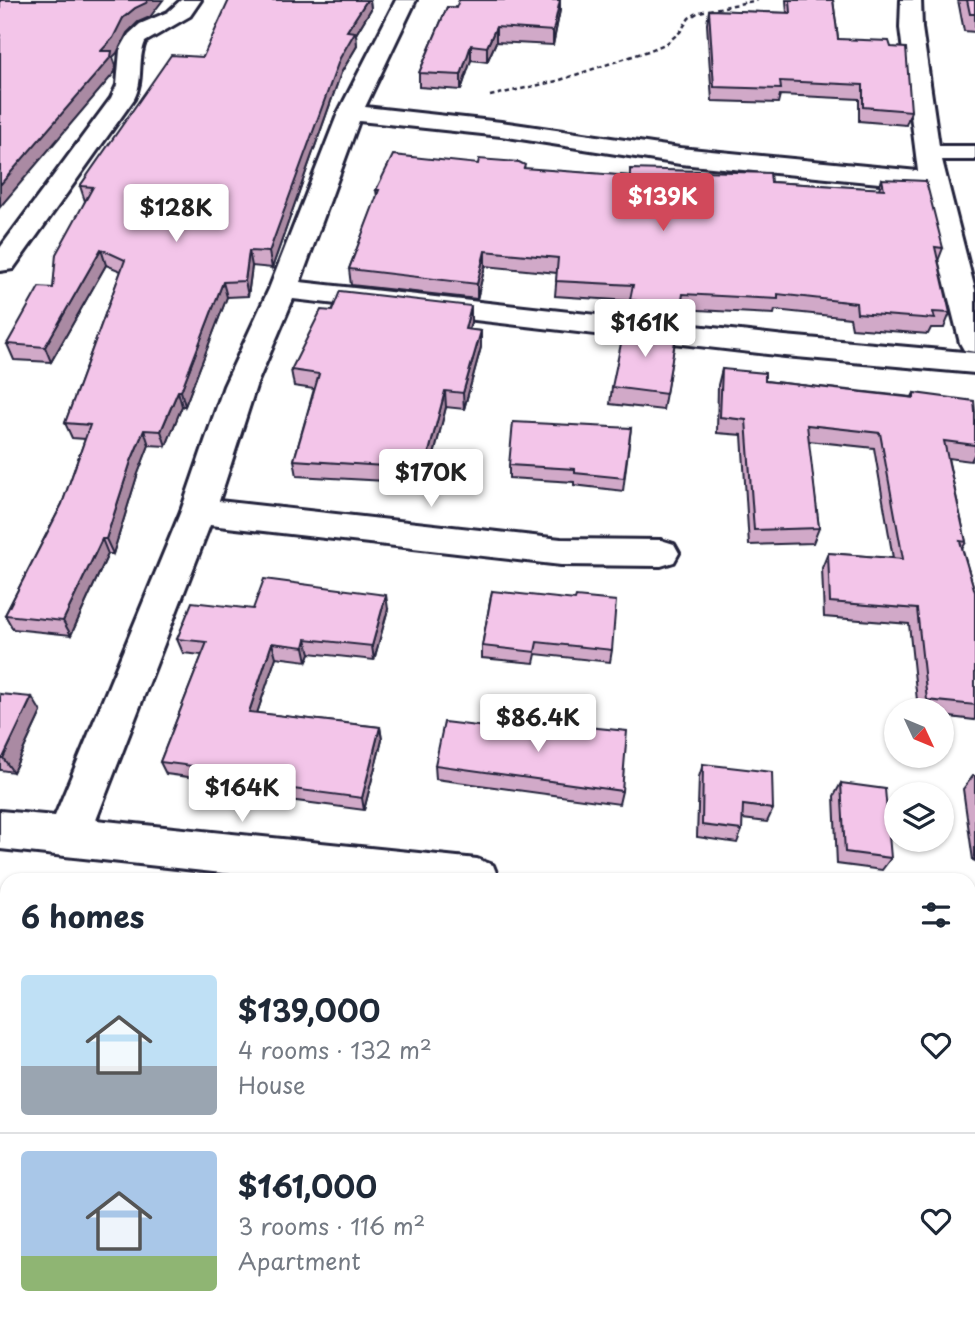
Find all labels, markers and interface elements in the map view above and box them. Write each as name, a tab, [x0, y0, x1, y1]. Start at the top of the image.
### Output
pin: $139K	[614, 174, 712, 233]
text: $139K	[628, 178, 698, 213]
pin: $128K	[127, 184, 225, 244]
text: $128K	[140, 189, 212, 224]
pin: $161K	[596, 300, 694, 359]
text: $161K	[611, 304, 679, 339]
pin: $170K	[382, 449, 480, 509]
text: $170K	[395, 454, 467, 489]
pin: $86.4K	[481, 694, 595, 754]
north arrow	[884, 698, 954, 768]
map controls	[884, 698, 954, 852]
text: $86.4K	[496, 699, 580, 734]
pin: $164K	[193, 764, 291, 824]
text: $164K	[205, 769, 279, 804]
button: layers	[884, 782, 954, 852]
text: 6 homes	[21, 893, 144, 938]
icon: filters	[917, 896, 955, 934]
text: $139,000	[238, 987, 380, 1032]
icon: home	[77, 1003, 161, 1087]
icon: heart	[917, 1026, 955, 1064]
text: 4 rooms · 132 m²	[238, 1032, 432, 1067]
text: House	[238, 1067, 305, 1102]
text: $161,000	[238, 1163, 377, 1208]
icon: home	[77, 1179, 161, 1263]
icon: heart	[917, 1202, 955, 1240]
text: 3 rooms · 116 m²	[238, 1208, 425, 1243]
text: Apartment	[238, 1243, 361, 1278]

